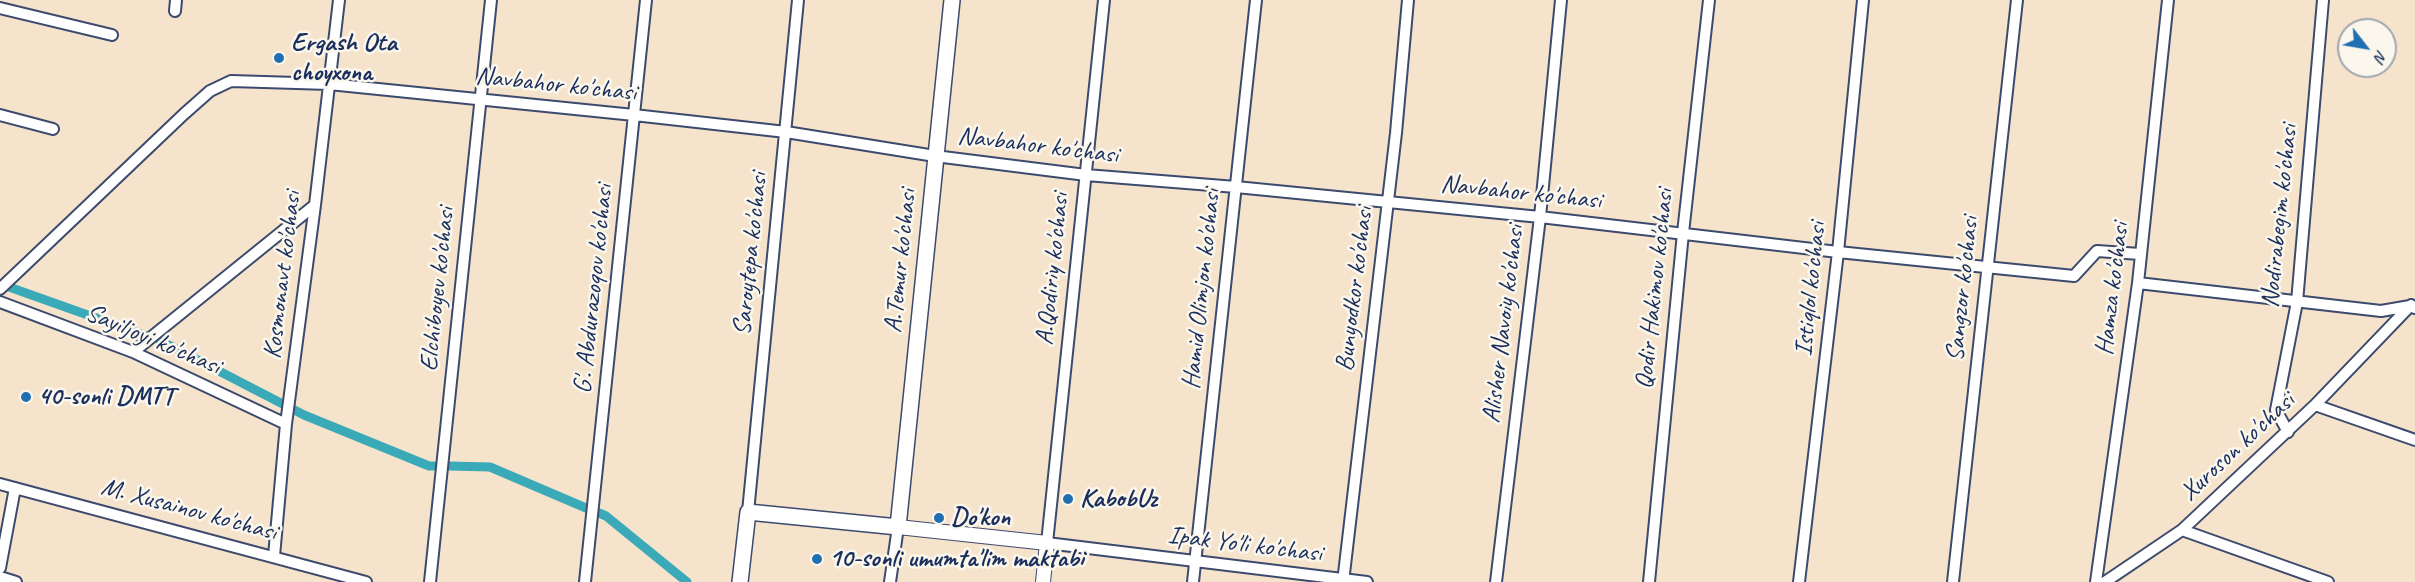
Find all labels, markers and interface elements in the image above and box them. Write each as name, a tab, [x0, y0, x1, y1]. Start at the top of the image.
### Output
north arrow	[2337, 18, 2397, 78]
place label: Ergash Ota choyxona	[291, 27, 397, 88]
text: N	[2370, 47, 2392, 66]
marker: Ergash Ota choyxona	[272, 51, 286, 65]
street label: Navbahor ko'chasi	[474, 61, 638, 109]
street label: Navbahor ko'chasi	[956, 121, 1120, 171]
street label: Nodirabegim ko'chasi	[2255, 123, 2305, 309]
street label: Navbahor ko'chasi	[1439, 169, 1603, 217]
street label: Saroytepa ko'chasi	[727, 171, 775, 337]
street label: G'. Abdurazoqov ko'chasi	[567, 183, 621, 395]
street label: Hamid Olimjon ko'chasi	[1176, 187, 1228, 391]
street label: Qodir Hakimov ko'chasi	[1629, 187, 1681, 391]
street label: A.Temur ko'chasi	[878, 188, 924, 334]
street label: Kosmonavt ko'chasi	[257, 189, 309, 361]
street label: A.Qodiriy ko'chasi	[1029, 191, 1077, 347]
street label: Elchiboyev ko'chasi	[414, 205, 462, 373]
street label: Bunyodkor ko'chasi	[1329, 205, 1381, 373]
street label: Sangzor ko'chasi	[1940, 215, 1986, 363]
street label: Istiqlol ko'chasi	[1788, 220, 1834, 358]
street label: Hamza ko'chasi	[2089, 221, 2137, 357]
street label: Alisher Navoiy ko'chasi	[1476, 223, 1532, 425]
street label: Sayiljoyi ko'chasi	[81, 298, 225, 382]
place label: 40-sonli DMTT	[38, 381, 174, 413]
street label: Xuroson ko'chasi	[2174, 386, 2302, 508]
marker: 40-sonli DMTT	[19, 390, 33, 404]
street label: M. Xusainov ko'chasi	[98, 472, 280, 548]
place label: KabobUz	[1080, 483, 1157, 515]
marker: KabobUz	[1061, 492, 1075, 506]
place label: Do'kon	[951, 502, 1010, 534]
marker: Do'kon	[932, 511, 946, 525]
street label: Ipak Yo'li ko'chasi	[1166, 520, 1324, 570]
place label: 10-sonli umumta'lim maktabi	[829, 543, 1084, 575]
marker: 10-sonli umumta'lim maktabi	[810, 552, 824, 566]

